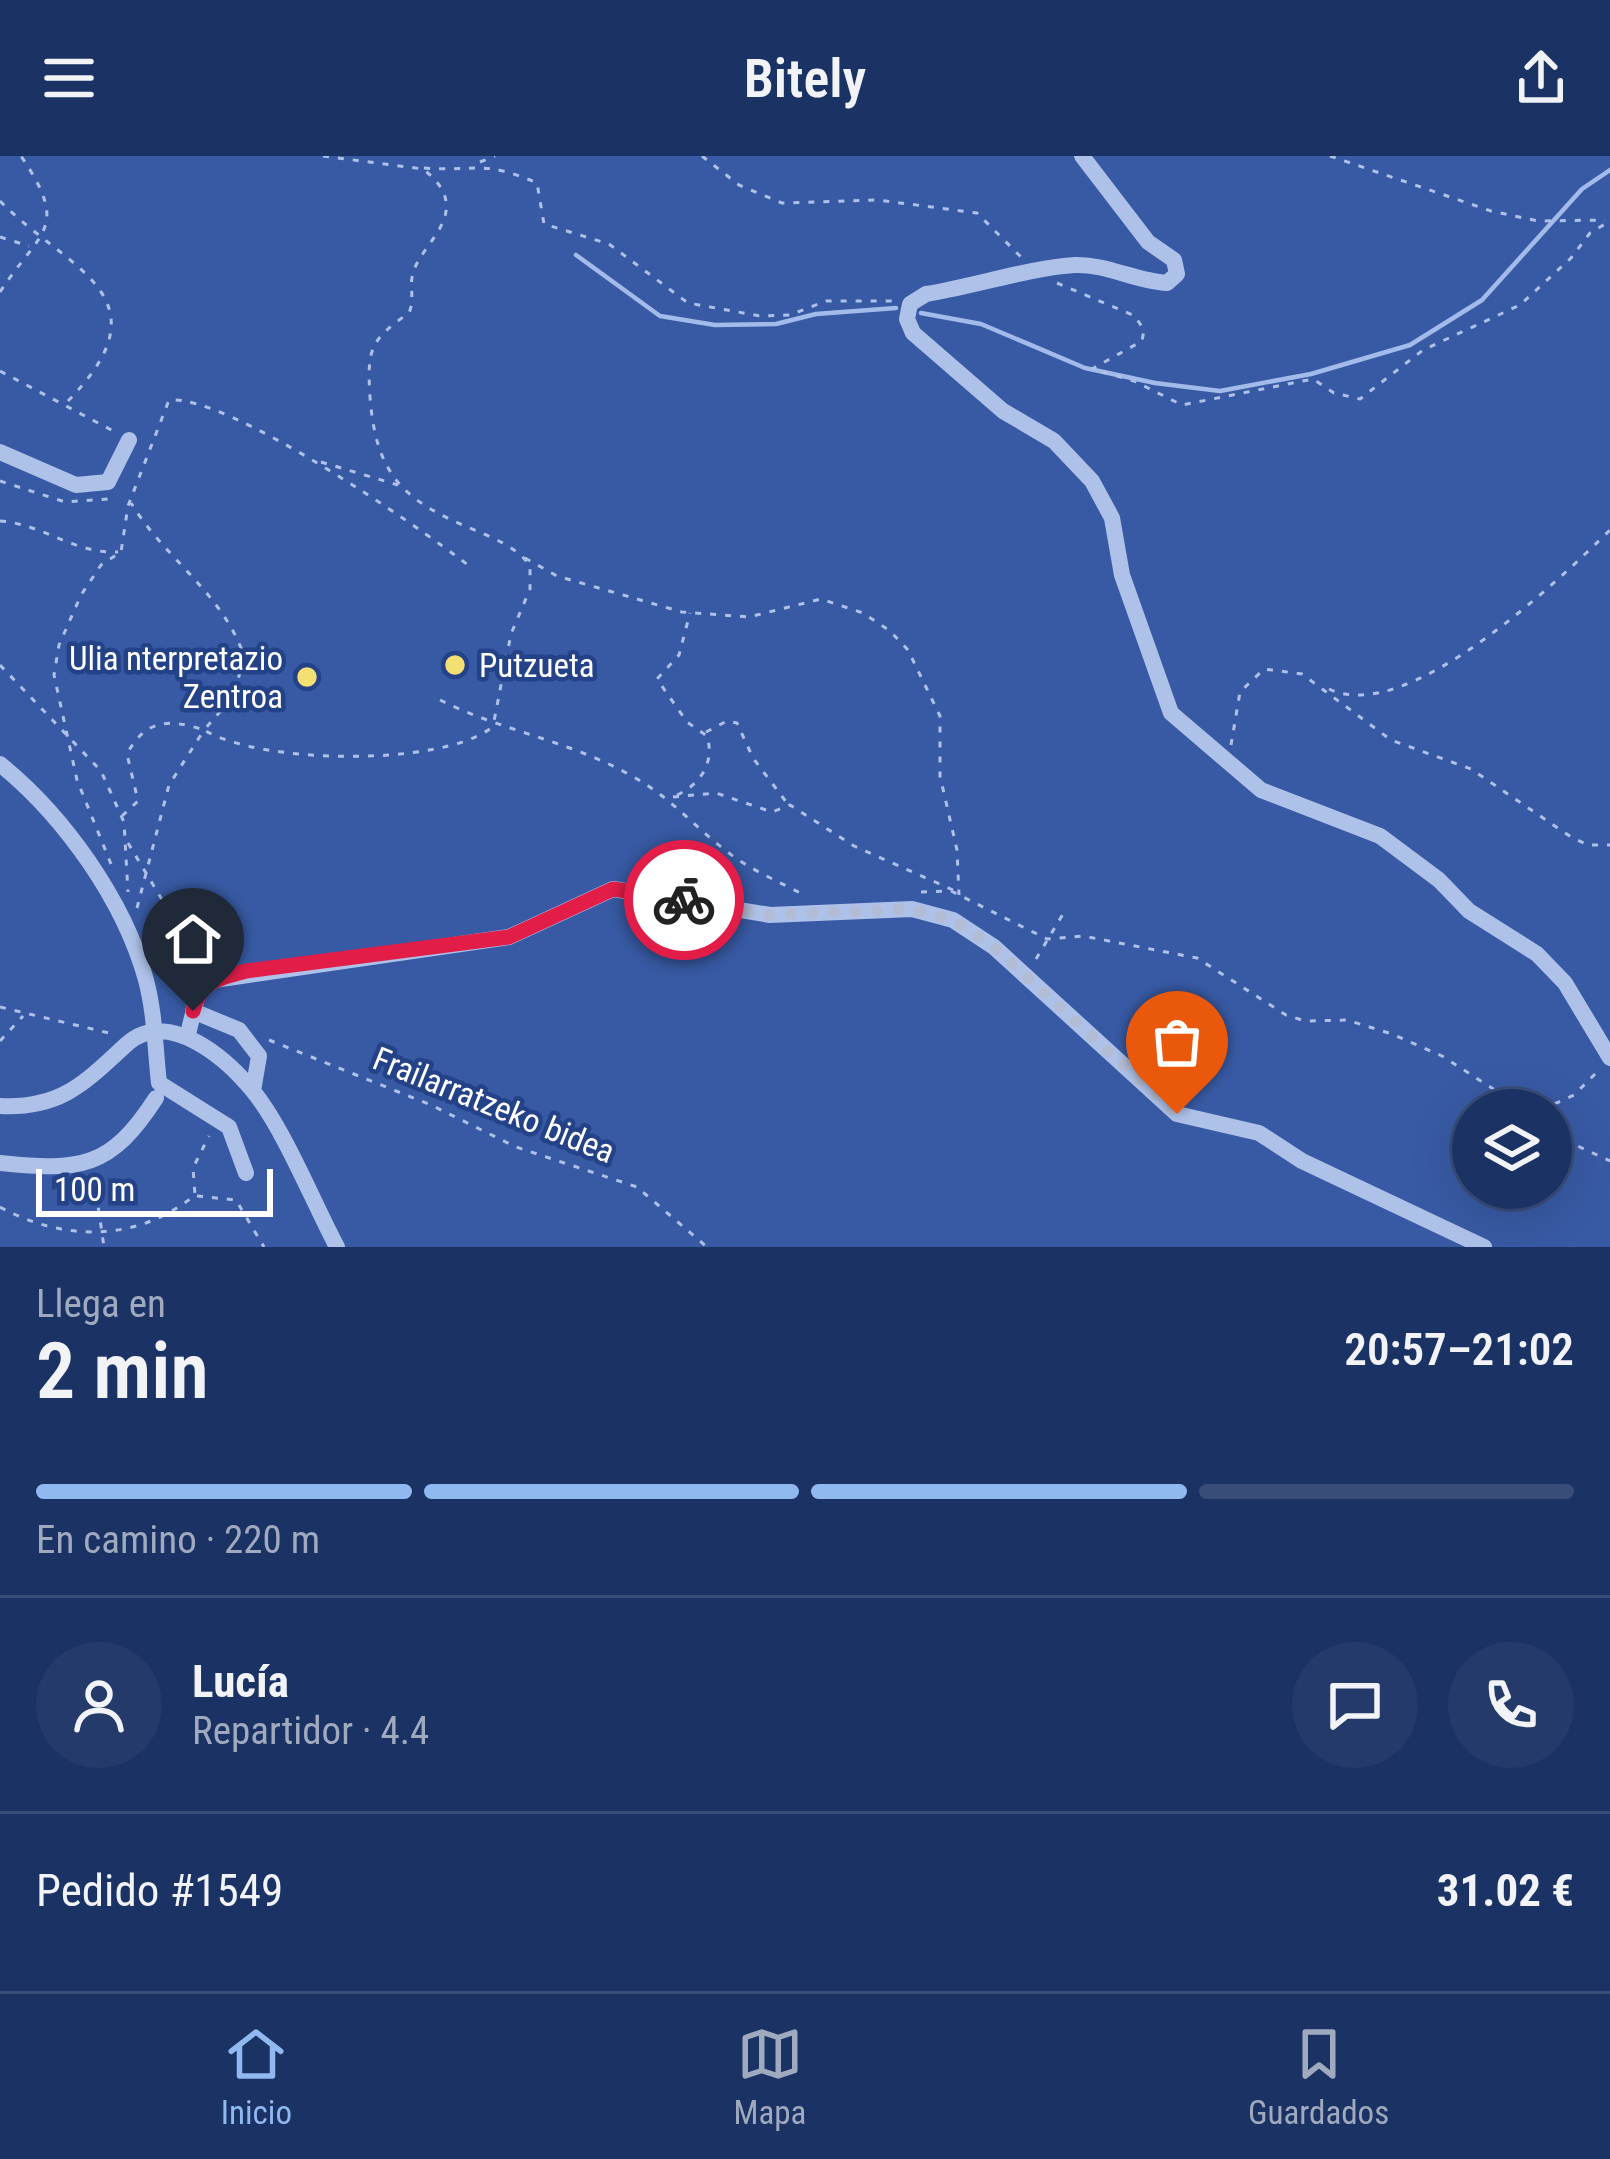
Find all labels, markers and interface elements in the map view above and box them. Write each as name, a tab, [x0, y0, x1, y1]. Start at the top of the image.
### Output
icon: menu	[36, 45, 102, 111]
icon: share	[1508, 45, 1574, 111]
text: Bitely	[744, 47, 866, 110]
place label: Ulia nterpretazio Zentroa	[69, 639, 283, 716]
place label: Putzueta	[479, 646, 594, 685]
marker: Putzueta	[442, 652, 468, 678]
marker: Ulia nterpretazio Zentroa	[294, 664, 320, 690]
courier	[624, 840, 744, 960]
icon: bike	[651, 867, 717, 933]
pin	[142, 888, 244, 1011]
icon: home	[160, 906, 226, 972]
pin	[1126, 991, 1228, 1114]
icon: bag	[1144, 1009, 1210, 1075]
street label: Frailarratzeko bidea	[368, 1039, 620, 1171]
map controls	[1452, 1089, 1572, 1209]
button: layers	[1452, 1089, 1572, 1209]
scale bar	[36, 1163, 273, 1216]
text: 100 m	[54, 1170, 135, 1209]
text: Llega en	[36, 1281, 166, 1327]
text: 20:57–21:02	[1344, 1323, 1574, 1376]
text: 2 min	[36, 1326, 209, 1417]
text: En camino · 220 m	[36, 1517, 320, 1563]
button: person	[36, 1642, 162, 1768]
button: chat	[1292, 1642, 1418, 1768]
button: phone	[1448, 1642, 1574, 1768]
text: Lucía	[192, 1655, 289, 1708]
text: Repartidor · 4.4	[192, 1708, 429, 1754]
text: Pedido #1549	[36, 1864, 283, 1917]
text: 31.02 €	[1437, 1864, 1574, 1917]
tab: Inicio	[221, 2021, 292, 2132]
tab: Mapa	[734, 2021, 806, 2132]
tab: Guardados	[1248, 2021, 1389, 2132]

